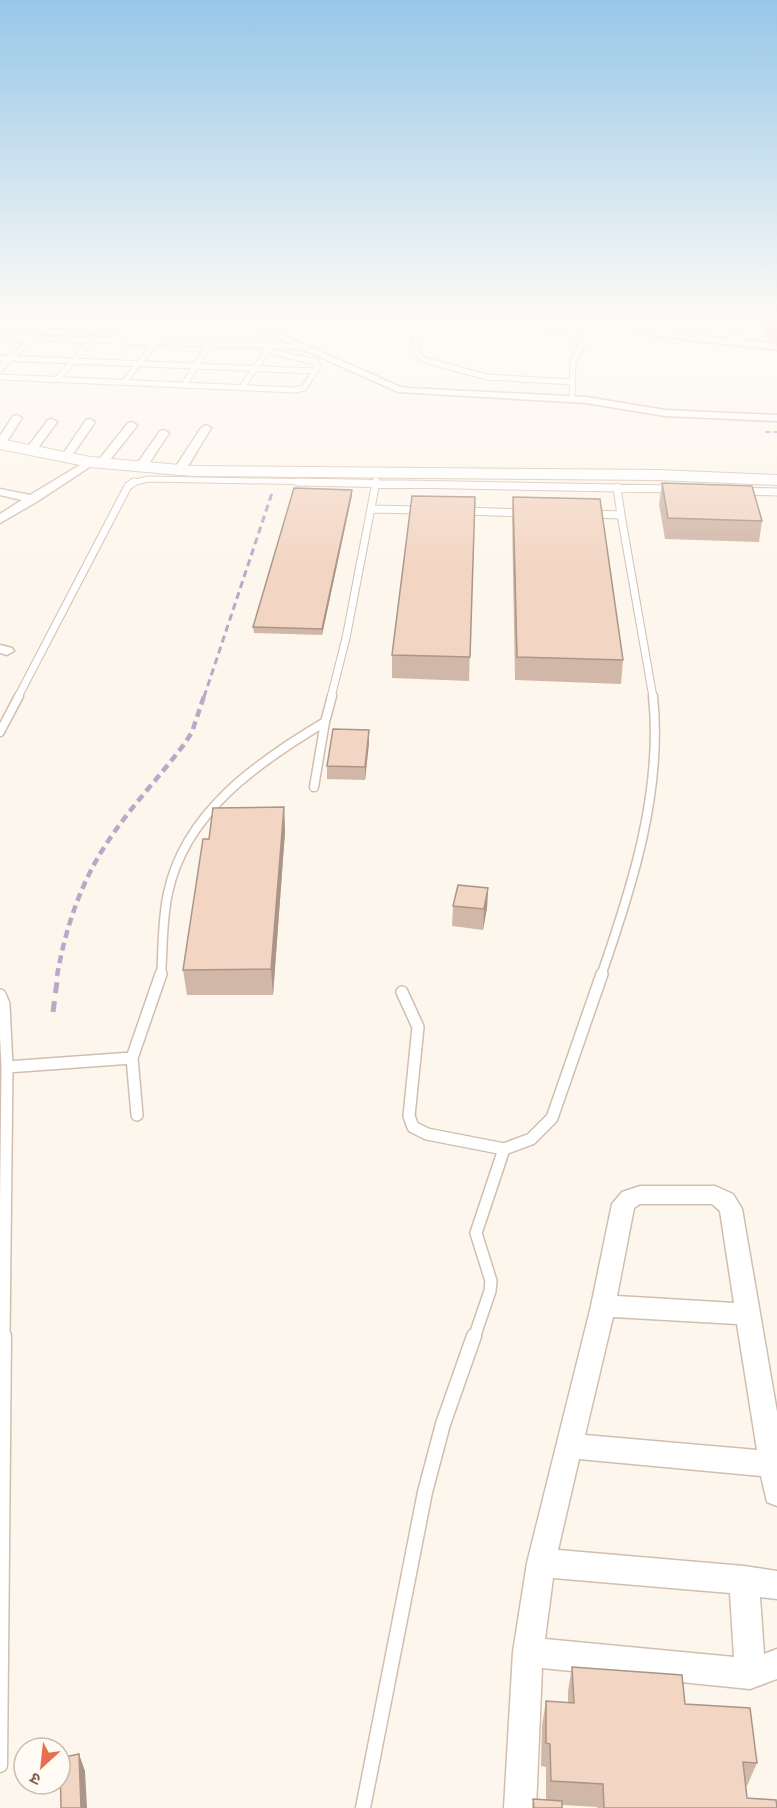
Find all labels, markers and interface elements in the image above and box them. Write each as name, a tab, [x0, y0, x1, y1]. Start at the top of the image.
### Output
north arrow	[12, 1736, 72, 1796]
text: उ	[26, 1768, 44, 1790]

